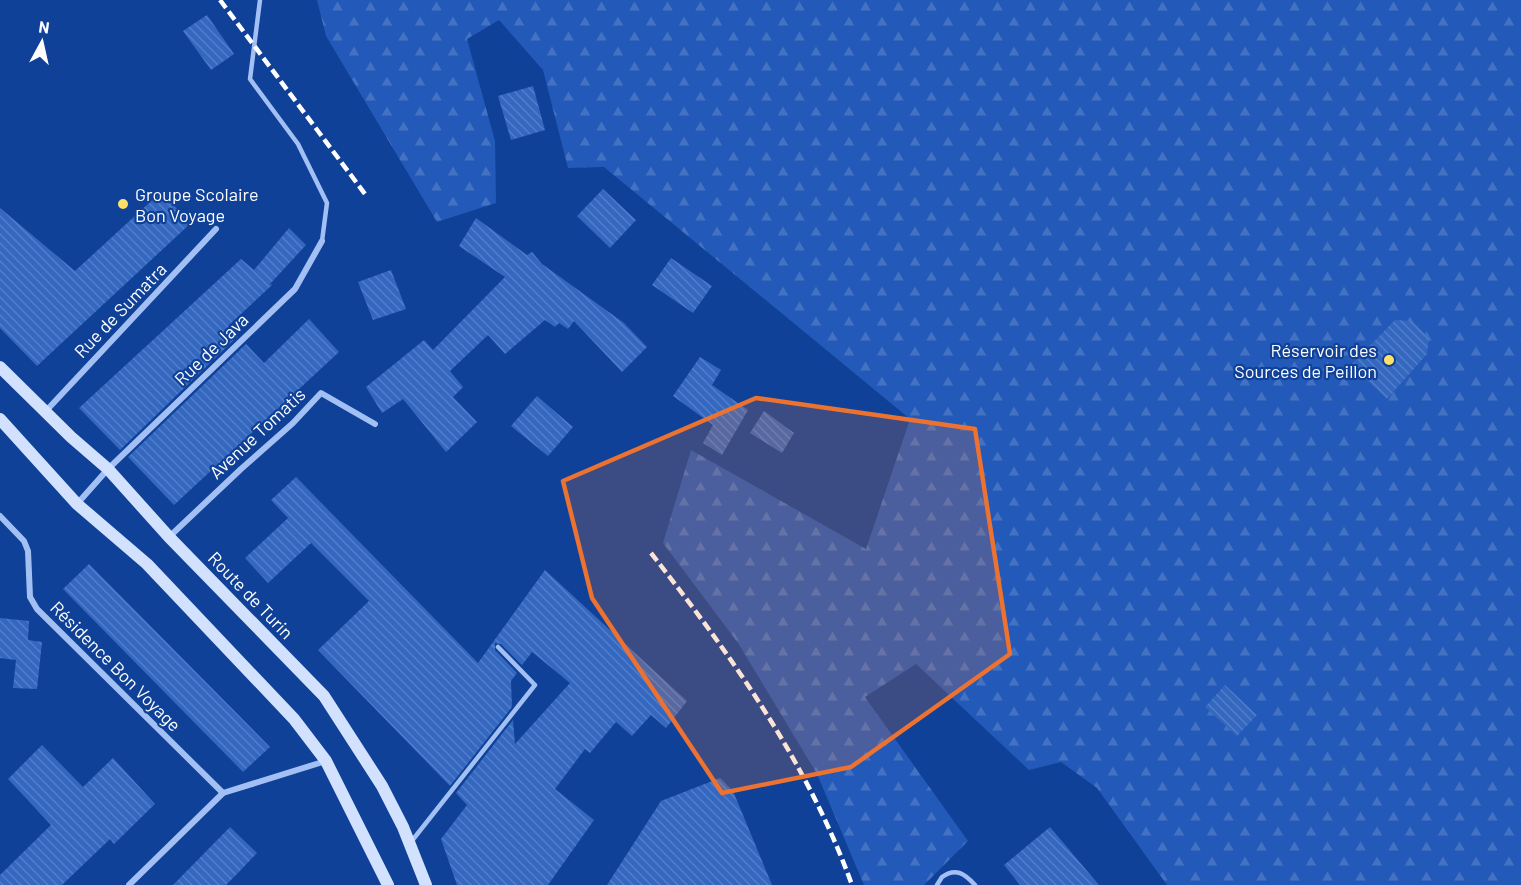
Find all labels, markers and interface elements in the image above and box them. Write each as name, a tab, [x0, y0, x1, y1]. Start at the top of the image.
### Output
north arrow	[12, 12, 72, 72]
text: N	[38, 17, 51, 37]
place label: Groupe Scolaire Bon Voyage	[135, 183, 259, 226]
marker: Groupe Scolaire Bon Voyage	[116, 197, 130, 211]
street label: Rue de Sumatra	[69, 258, 171, 362]
street label: Rue de Java	[170, 308, 252, 390]
place label: Réservoir des Sources de Peillon	[1234, 339, 1377, 382]
marker: Réservoir des Sources de Peillon	[1382, 353, 1396, 367]
street label: Avenue Tomatis	[204, 383, 310, 483]
street label: Route de Turin	[204, 547, 298, 643]
street label: Résidence Bon Voyage	[46, 596, 186, 736]

